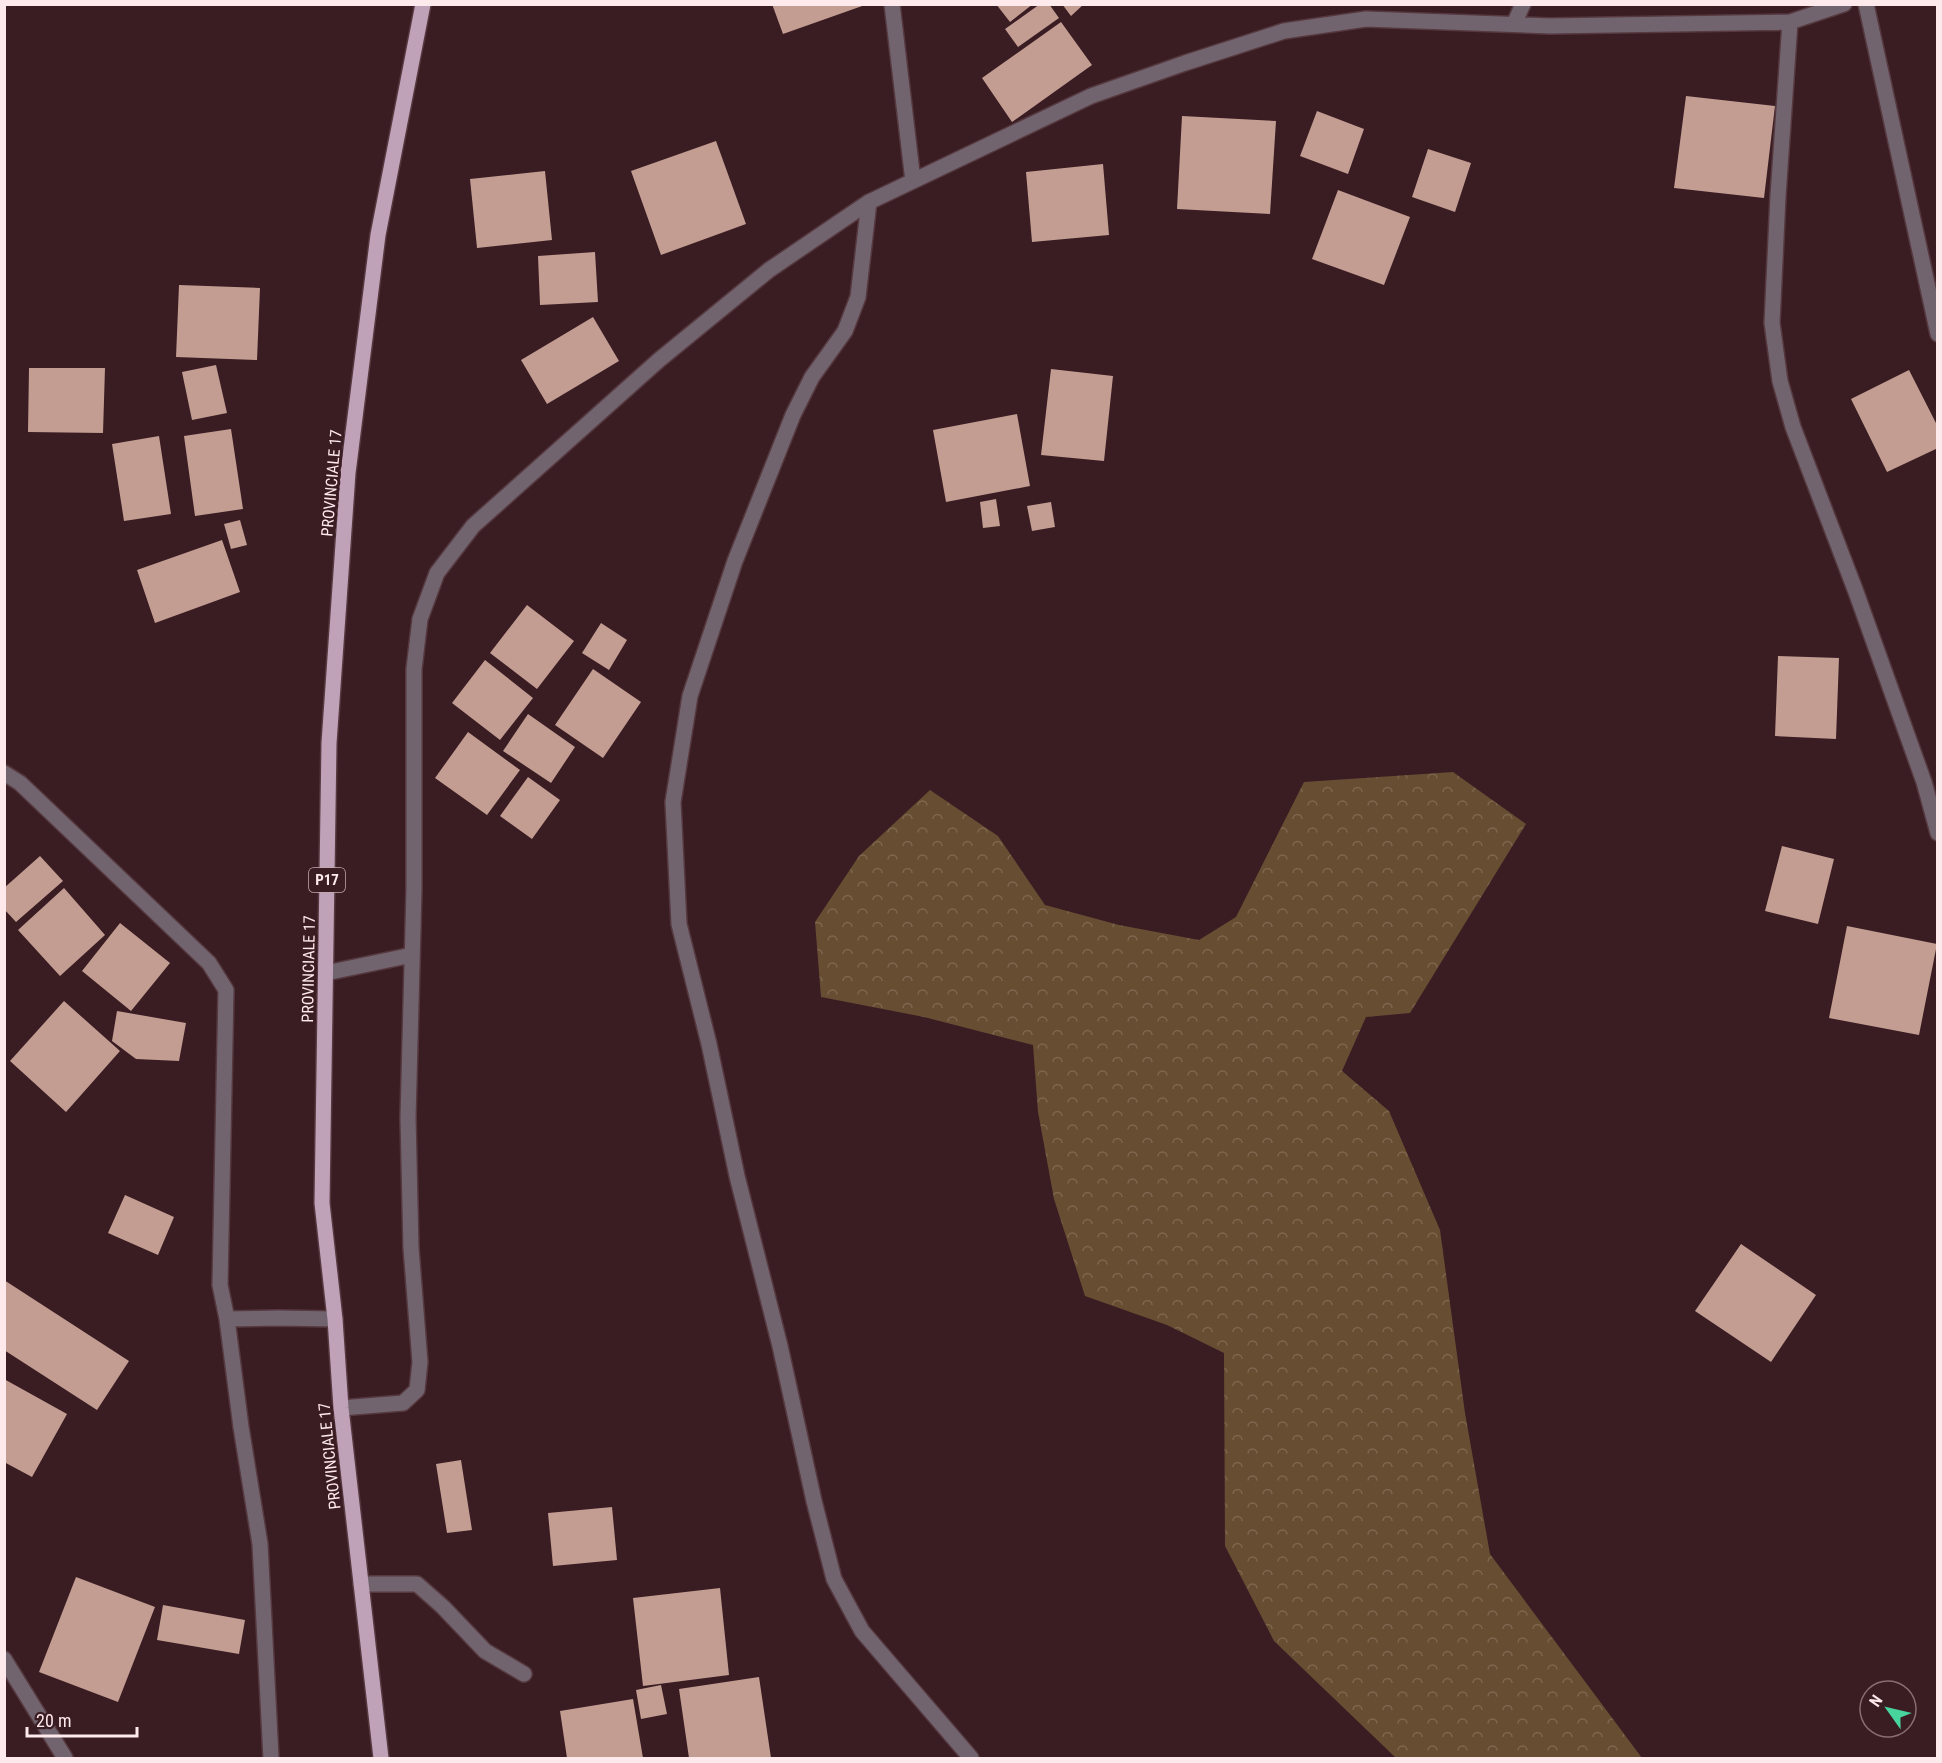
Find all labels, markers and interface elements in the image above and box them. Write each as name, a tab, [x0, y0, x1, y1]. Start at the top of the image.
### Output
street label: PROVINCIALE 17	[317, 429, 346, 537]
road number: P17	[309, 868, 345, 892]
street label: PROVINCIALE 17	[298, 915, 319, 1023]
street label: PROVINCIALE 17	[314, 1402, 345, 1510]
north arrow	[1858, 1679, 1918, 1739]
text: N	[1865, 1692, 1887, 1710]
scale bar	[27, 1700, 136, 1738]
text: 20 m	[36, 1710, 71, 1731]

